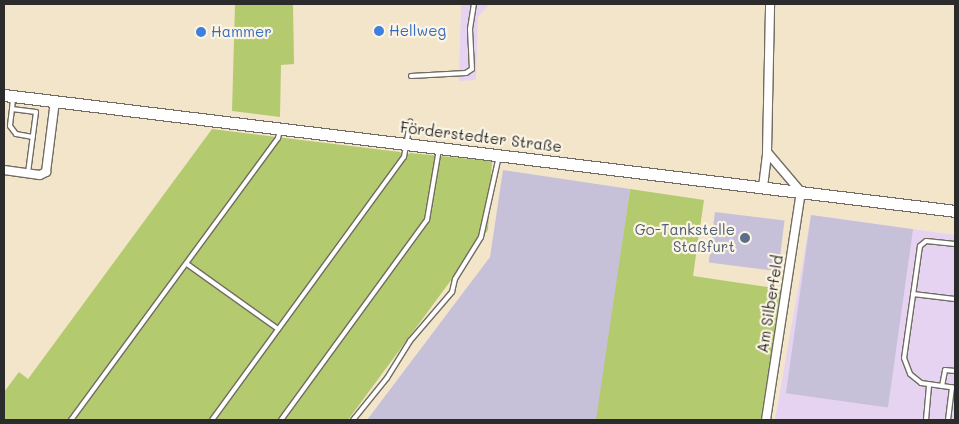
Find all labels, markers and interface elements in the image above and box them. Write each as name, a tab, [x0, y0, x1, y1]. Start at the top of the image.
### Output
place label: Hellweg	[389, 22, 446, 40]
place label: Hammer	[211, 23, 272, 41]
marker: Hellweg	[373, 25, 385, 37]
marker: Hammer	[195, 26, 207, 38]
street label: Förderstedter Straße	[399, 118, 563, 156]
place label: Go-Tankstelle Staßfurt	[635, 220, 735, 255]
marker: Go-Tankstelle Staßfurt	[739, 232, 751, 244]
street label: Am Silberfeld	[753, 254, 787, 354]

